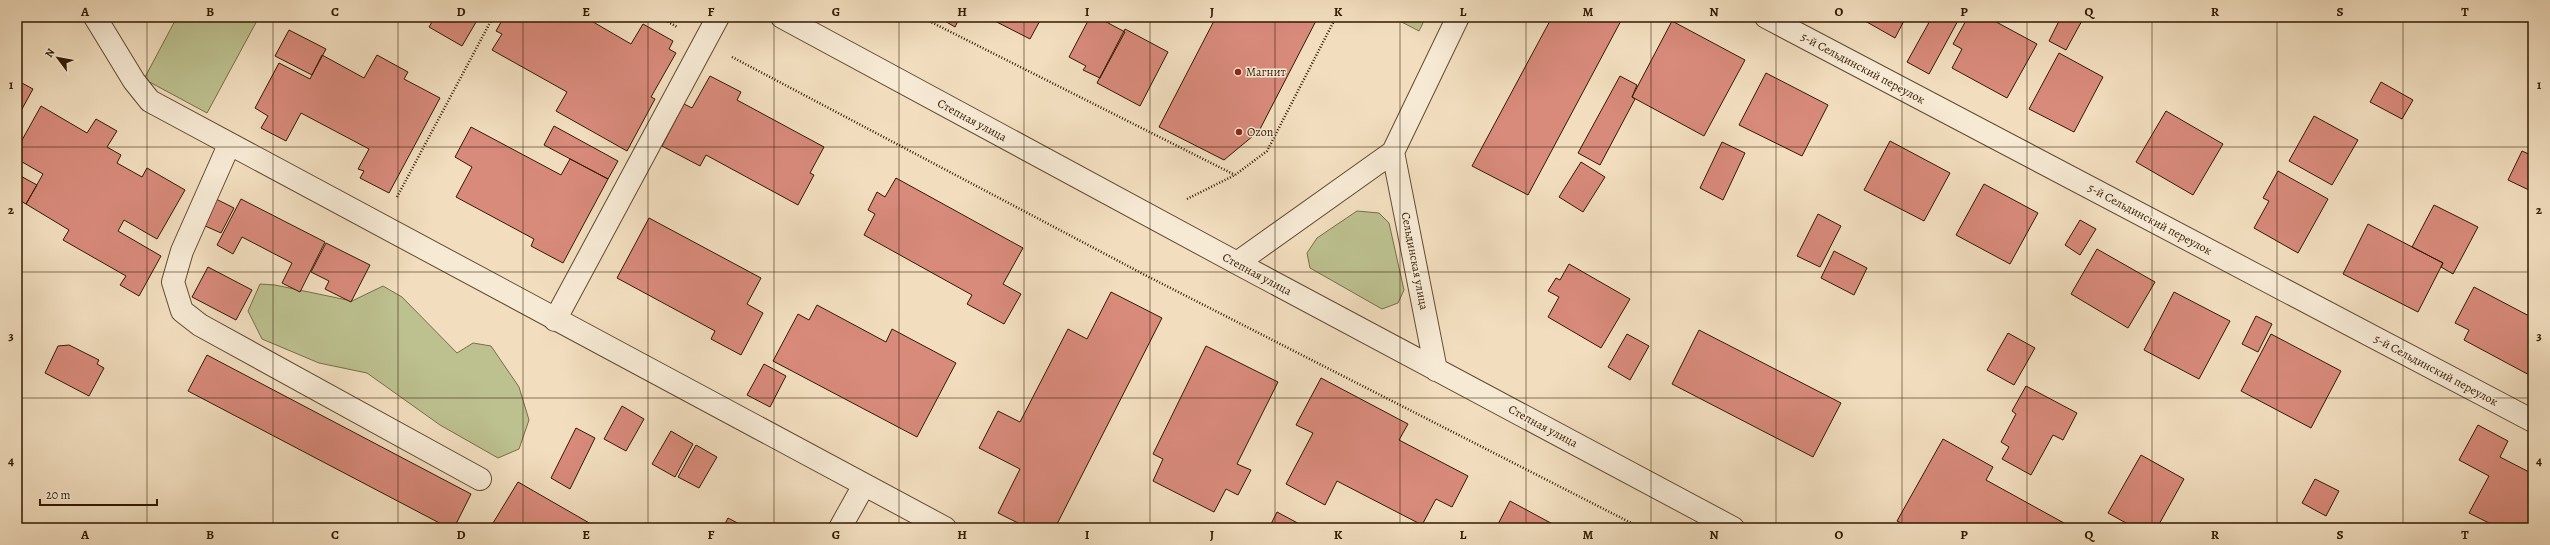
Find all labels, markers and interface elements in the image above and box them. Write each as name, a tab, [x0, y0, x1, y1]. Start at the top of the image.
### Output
text: A	[80, 3, 90, 20]
text: B	[206, 3, 214, 20]
text: C	[331, 3, 339, 20]
text: D	[456, 3, 466, 20]
text: E	[582, 3, 590, 20]
text: F	[708, 3, 715, 20]
text: G	[832, 3, 840, 20]
text: H	[957, 3, 967, 20]
text: I	[1085, 3, 1090, 20]
text: J	[1210, 3, 1214, 20]
text: K	[1334, 3, 1343, 20]
text: L	[1460, 3, 1467, 20]
text: M	[1583, 3, 1594, 20]
text: N	[1709, 3, 1719, 20]
text: O	[1835, 3, 1844, 20]
text: P	[1960, 3, 1968, 20]
text: Q	[2085, 3, 2096, 20]
text: R	[2211, 3, 2220, 20]
text: S	[2336, 3, 2344, 20]
text: T	[2461, 3, 2469, 20]
street label: 5-й Сельдинский переулок	[1798, 28, 1928, 108]
north arrow	[38, 38, 78, 78]
text: N	[41, 46, 58, 60]
place label: Магнит	[1246, 64, 1287, 80]
marker: Магнит	[1233, 67, 1243, 77]
text: 1	[9, 76, 14, 93]
text: 1	[2537, 76, 2542, 93]
street label: Степная улица	[934, 95, 1010, 145]
place label: Ozon	[1247, 124, 1274, 140]
marker: Ozon	[1234, 127, 1244, 137]
street label: 5-й Сельдинский переулок	[2085, 179, 2215, 259]
text: 2	[8, 201, 15, 218]
text: 2	[2536, 201, 2543, 218]
street label: Сельдинская улица	[1398, 211, 1432, 312]
street label: Степная улица	[1219, 249, 1295, 299]
text: 3	[8, 327, 14, 344]
text: 3	[2536, 327, 2542, 344]
street label: 5-й Сельдинский переулок	[2371, 330, 2501, 410]
street label: Степная улица	[1505, 401, 1581, 451]
text: 4	[8, 452, 14, 469]
text: 4	[2536, 452, 2542, 469]
scale bar	[40, 481, 157, 507]
text: 20 m	[46, 487, 70, 503]
text: A	[80, 526, 90, 543]
text: B	[206, 526, 214, 543]
text: C	[331, 526, 339, 543]
text: D	[456, 526, 466, 543]
text: E	[582, 526, 590, 543]
text: F	[708, 526, 715, 543]
text: G	[832, 526, 840, 543]
text: H	[957, 526, 967, 543]
text: I	[1085, 526, 1090, 543]
text: J	[1210, 526, 1214, 543]
text: K	[1334, 526, 1343, 543]
text: L	[1460, 526, 1467, 543]
text: M	[1583, 526, 1594, 543]
text: N	[1709, 526, 1719, 543]
text: O	[1835, 526, 1844, 543]
text: P	[1960, 526, 1968, 543]
text: Q	[2085, 526, 2096, 543]
text: R	[2211, 526, 2220, 543]
text: S	[2336, 526, 2344, 543]
text: T	[2461, 526, 2469, 543]

